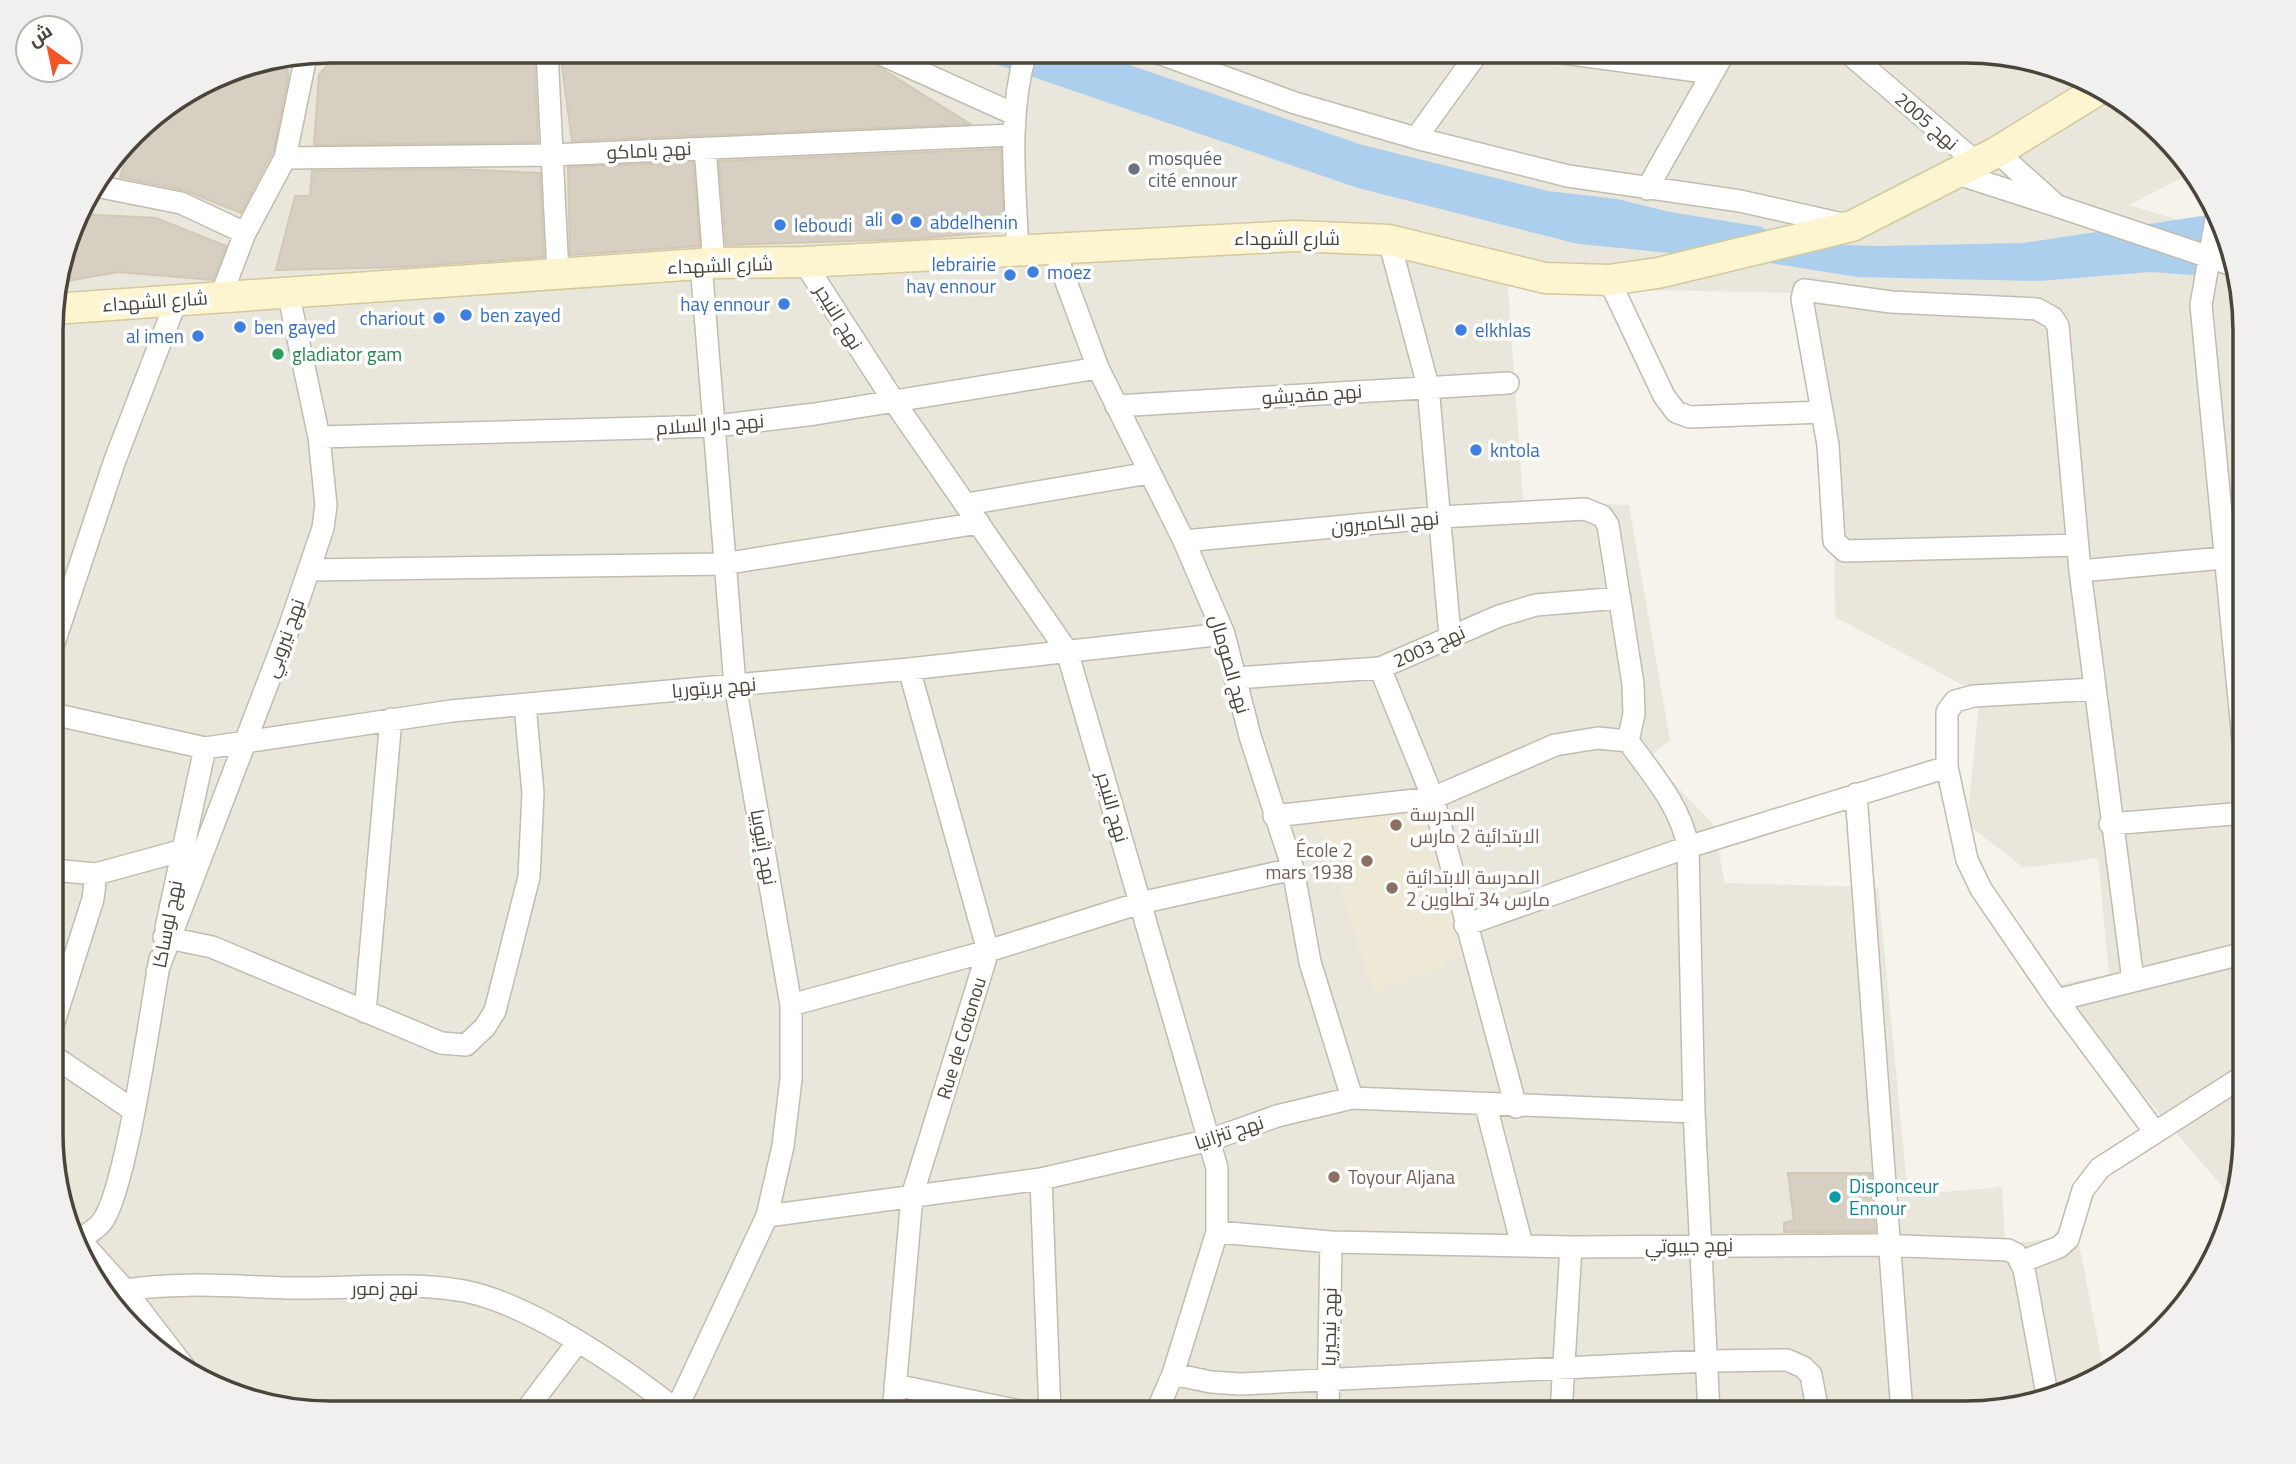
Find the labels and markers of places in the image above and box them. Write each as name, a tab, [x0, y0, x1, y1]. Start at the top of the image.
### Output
place label: mosquée cité ennour	[1148, 143, 1238, 194]
marker: mosquée cité ennour	[1126, 161, 1142, 177]
place label: ali	[865, 204, 883, 233]
place label: abdelhenin	[930, 207, 1018, 236]
place label: leboudi	[794, 210, 852, 239]
marker: ali	[889, 211, 905, 227]
marker: abdelhenin	[908, 214, 924, 230]
marker: leboudi	[772, 217, 788, 233]
place label: lebrairie hay ennour	[906, 249, 996, 300]
place label: moez	[1047, 257, 1091, 286]
marker: moez	[1025, 264, 1041, 280]
marker: lebrairie hay ennour	[1002, 267, 1018, 283]
place label: hay ennour	[680, 289, 770, 318]
marker: hay ennour	[776, 296, 792, 312]
place label: ben zayed	[480, 300, 561, 329]
place label: chariout	[359, 303, 425, 332]
marker: ben zayed	[458, 307, 474, 323]
marker: chariout	[431, 310, 447, 326]
place label: ben gayed	[254, 312, 336, 341]
place label: elkhlas	[1475, 315, 1531, 344]
marker: ben gayed	[232, 319, 248, 335]
place label: al imen	[126, 321, 184, 350]
marker: elkhlas	[1453, 322, 1469, 338]
marker: al imen	[190, 328, 206, 344]
place label: gladiator gam	[292, 339, 402, 368]
marker: gladiator gam	[270, 346, 286, 362]
place label: kntola	[1490, 435, 1540, 464]
marker: kntola	[1468, 442, 1484, 458]
place label: المدرسة الابتدائية 2 مارس	[1410, 799, 1540, 850]
marker: المدرسة الابتدائية 2 مارس	[1388, 817, 1404, 833]
place label: École 2 mars 1938	[1265, 835, 1353, 886]
marker: École 2 mars 1938	[1359, 853, 1375, 869]
place label: المدرسة الابتدائية 2 مارس 34 تطاوين	[1406, 862, 1550, 913]
marker: المدرسة الابتدائية 2 مارس 34 تطاوين	[1384, 880, 1400, 896]
place label: Toyour Aljana	[1348, 1162, 1456, 1191]
marker: Toyour Aljana	[1326, 1169, 1342, 1185]
place label: Disponceur Ennour	[1849, 1171, 1939, 1222]
marker: Disponceur Ennour	[1827, 1189, 1843, 1205]

